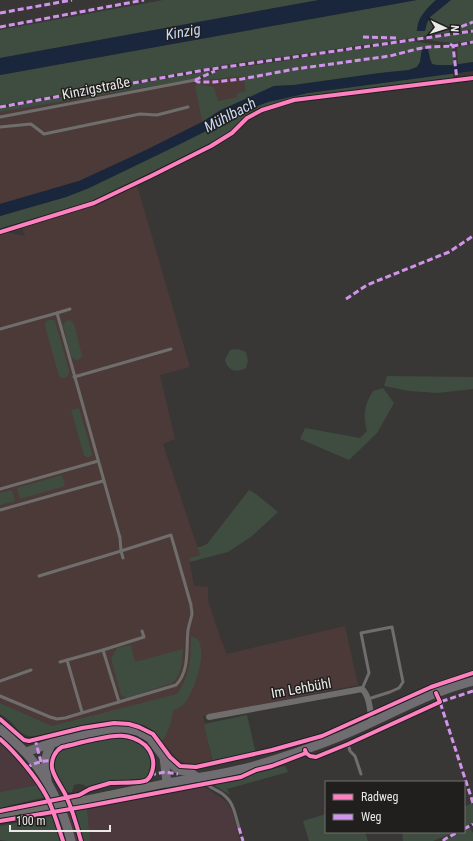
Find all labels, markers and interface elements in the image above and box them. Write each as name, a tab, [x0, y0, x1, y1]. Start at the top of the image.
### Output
north arrow	[425, 8, 465, 48]
water label: Kinzig	[164, 20, 202, 44]
text: N	[448, 25, 461, 33]
street label: Kinzigstraße	[61, 73, 132, 102]
water label: Mühlbach	[201, 94, 259, 136]
street label: Im Lehbühl	[270, 675, 332, 701]
legend	[325, 781, 465, 833]
text: Radweg	[361, 790, 398, 804]
scale bar	[10, 807, 110, 833]
text: Weg	[361, 810, 382, 824]
text: 100 m	[16, 814, 46, 828]

